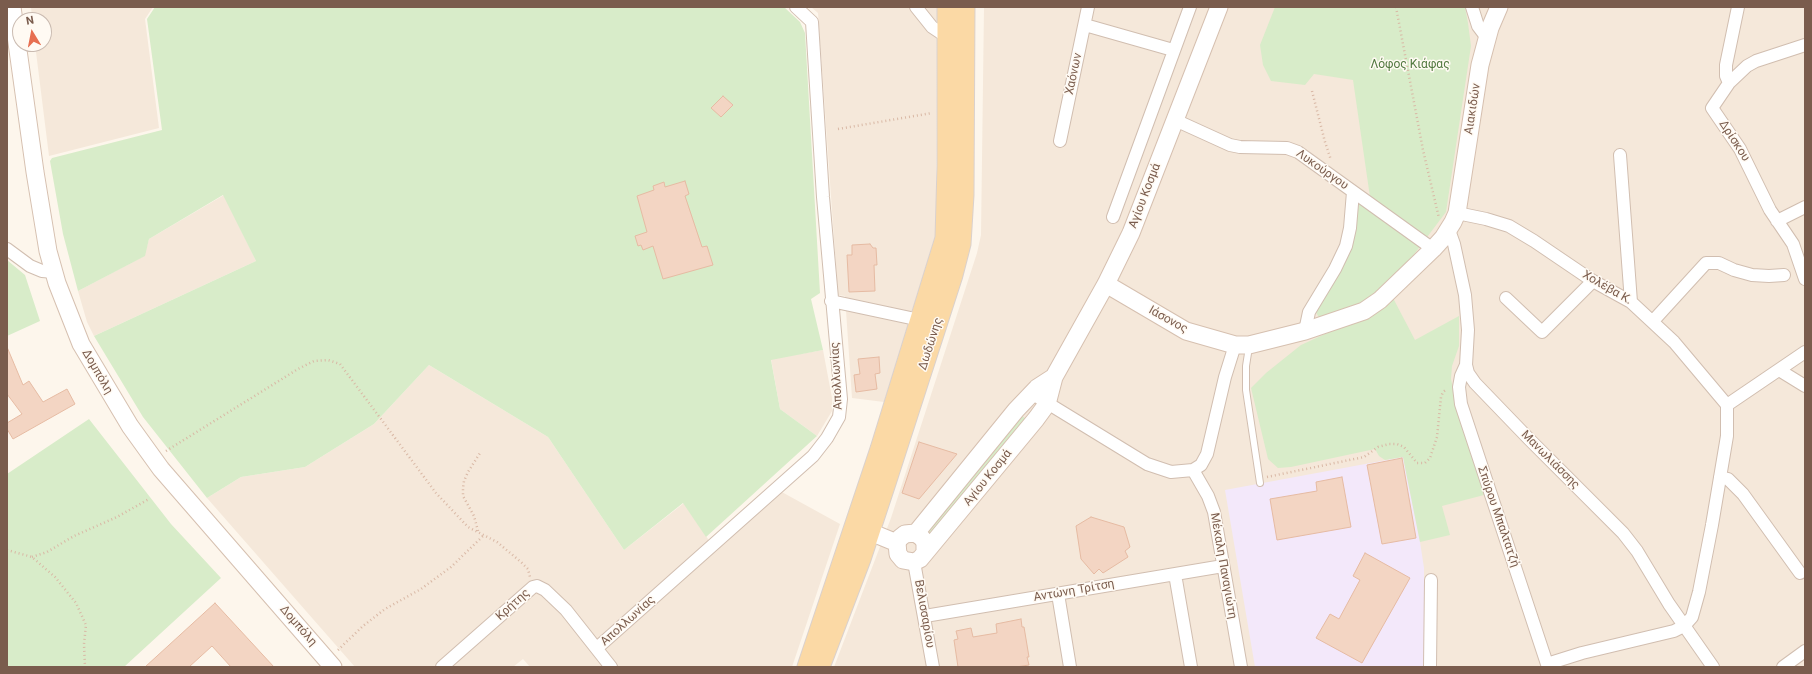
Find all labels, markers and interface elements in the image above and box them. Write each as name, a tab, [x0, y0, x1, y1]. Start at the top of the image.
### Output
north arrow	[12, 12, 52, 52]
text: N	[25, 14, 35, 28]
street label: Χαόνων	[1063, 52, 1085, 96]
park label: Λόφος Κιάφας	[1370, 58, 1450, 72]
street label: Αιακιδών	[1462, 82, 1484, 136]
street label: Δρίσκου	[1715, 118, 1753, 164]
street label: Λυκούργου	[1293, 147, 1351, 193]
street label: Αγίου Κοσμά	[1126, 161, 1164, 231]
street label: Χολέβα Κ.	[1580, 268, 1634, 308]
street label: Ιάσονος	[1146, 303, 1190, 337]
street label: Δωδώνης	[916, 316, 946, 372]
street label: Απολλωνίας	[828, 342, 846, 410]
street label: Δομπόλη	[78, 347, 116, 397]
street label: Μανωλιάσσης	[1518, 428, 1582, 492]
street label: Αγίου Κοσμά	[961, 447, 1015, 509]
street label: Σπύρου Μπαλτατζή	[1474, 465, 1522, 569]
street label: Μέκαλη Παναγιώτη	[1207, 512, 1239, 620]
street label: Αντώνη Τρίτση	[1032, 577, 1116, 605]
street label: Βελισσαρίου	[911, 579, 937, 649]
street label: Κρήτης	[493, 586, 533, 624]
street label: Απολλωνίας	[598, 593, 658, 649]
street label: Δομπόλη	[276, 603, 320, 649]

